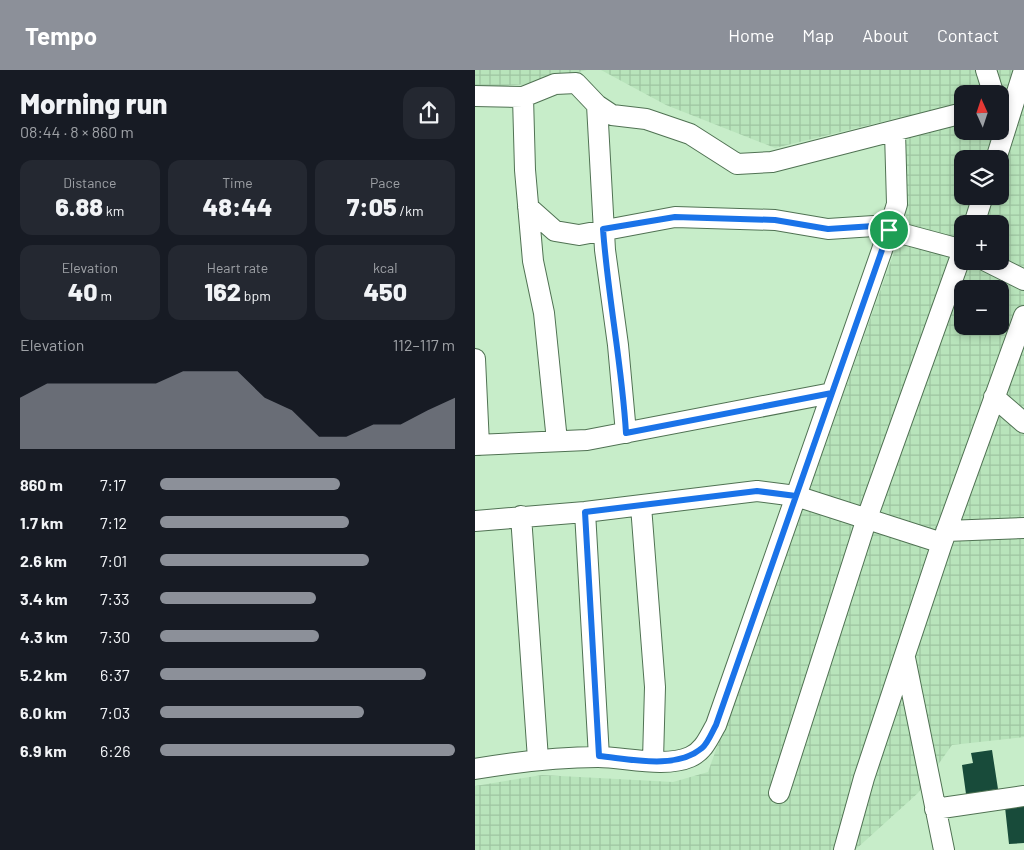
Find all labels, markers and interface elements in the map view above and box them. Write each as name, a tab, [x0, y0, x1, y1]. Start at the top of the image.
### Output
text: Tempo	[25, 21, 97, 50]
text: Home	[728, 24, 774, 46]
text: Map	[802, 24, 834, 46]
text: About	[862, 24, 909, 46]
text: Contact	[937, 24, 999, 46]
north arrow	[954, 85, 1009, 140]
map controls	[954, 85, 1009, 335]
text: Morning run	[20, 86, 168, 120]
button: share	[403, 87, 455, 139]
text: 08:44 · 8 × 860 m	[20, 122, 134, 141]
button: layers	[954, 150, 1009, 205]
text: Distance	[63, 174, 117, 191]
text: Time	[222, 174, 253, 191]
text: Pace	[370, 174, 400, 191]
text: 6.88	[55, 191, 103, 221]
text: 48:44	[203, 191, 272, 221]
text: 7:05	[347, 191, 397, 221]
text: km	[103, 202, 124, 219]
text: /km	[397, 202, 424, 219]
pin	[868, 209, 910, 251]
button: +	[954, 215, 1009, 270]
icon: arrive	[875, 216, 903, 244]
text: Elevation	[62, 259, 118, 276]
text: Heart rate	[207, 259, 268, 276]
text: kcal	[373, 259, 397, 276]
text: 40	[68, 276, 98, 306]
text: 162	[204, 276, 241, 306]
text: 450	[363, 276, 407, 306]
button: −	[954, 280, 1009, 335]
text: m	[98, 287, 112, 304]
text: bpm	[241, 287, 271, 304]
text: Elevation	[20, 335, 84, 354]
text: 112–117 m	[393, 335, 455, 354]
text: 860 m	[20, 475, 63, 494]
text: 7:17	[100, 475, 126, 494]
text: 1.7 km	[20, 513, 63, 532]
text: 7:12	[100, 513, 127, 532]
text: 2.6 km	[20, 551, 67, 570]
text: 7:01	[100, 551, 127, 570]
text: 3.4 km	[20, 589, 68, 608]
text: 7:33	[100, 589, 129, 608]
text: 4.3 km	[20, 627, 68, 646]
text: 7:30	[100, 627, 130, 646]
text: 5.2 km	[20, 665, 67, 684]
text: 6:37	[100, 665, 129, 684]
text: 6.0 km	[20, 703, 67, 722]
text: 7:03	[100, 703, 130, 722]
text: 6.9 km	[20, 741, 67, 760]
text: 6:26	[100, 741, 130, 760]

